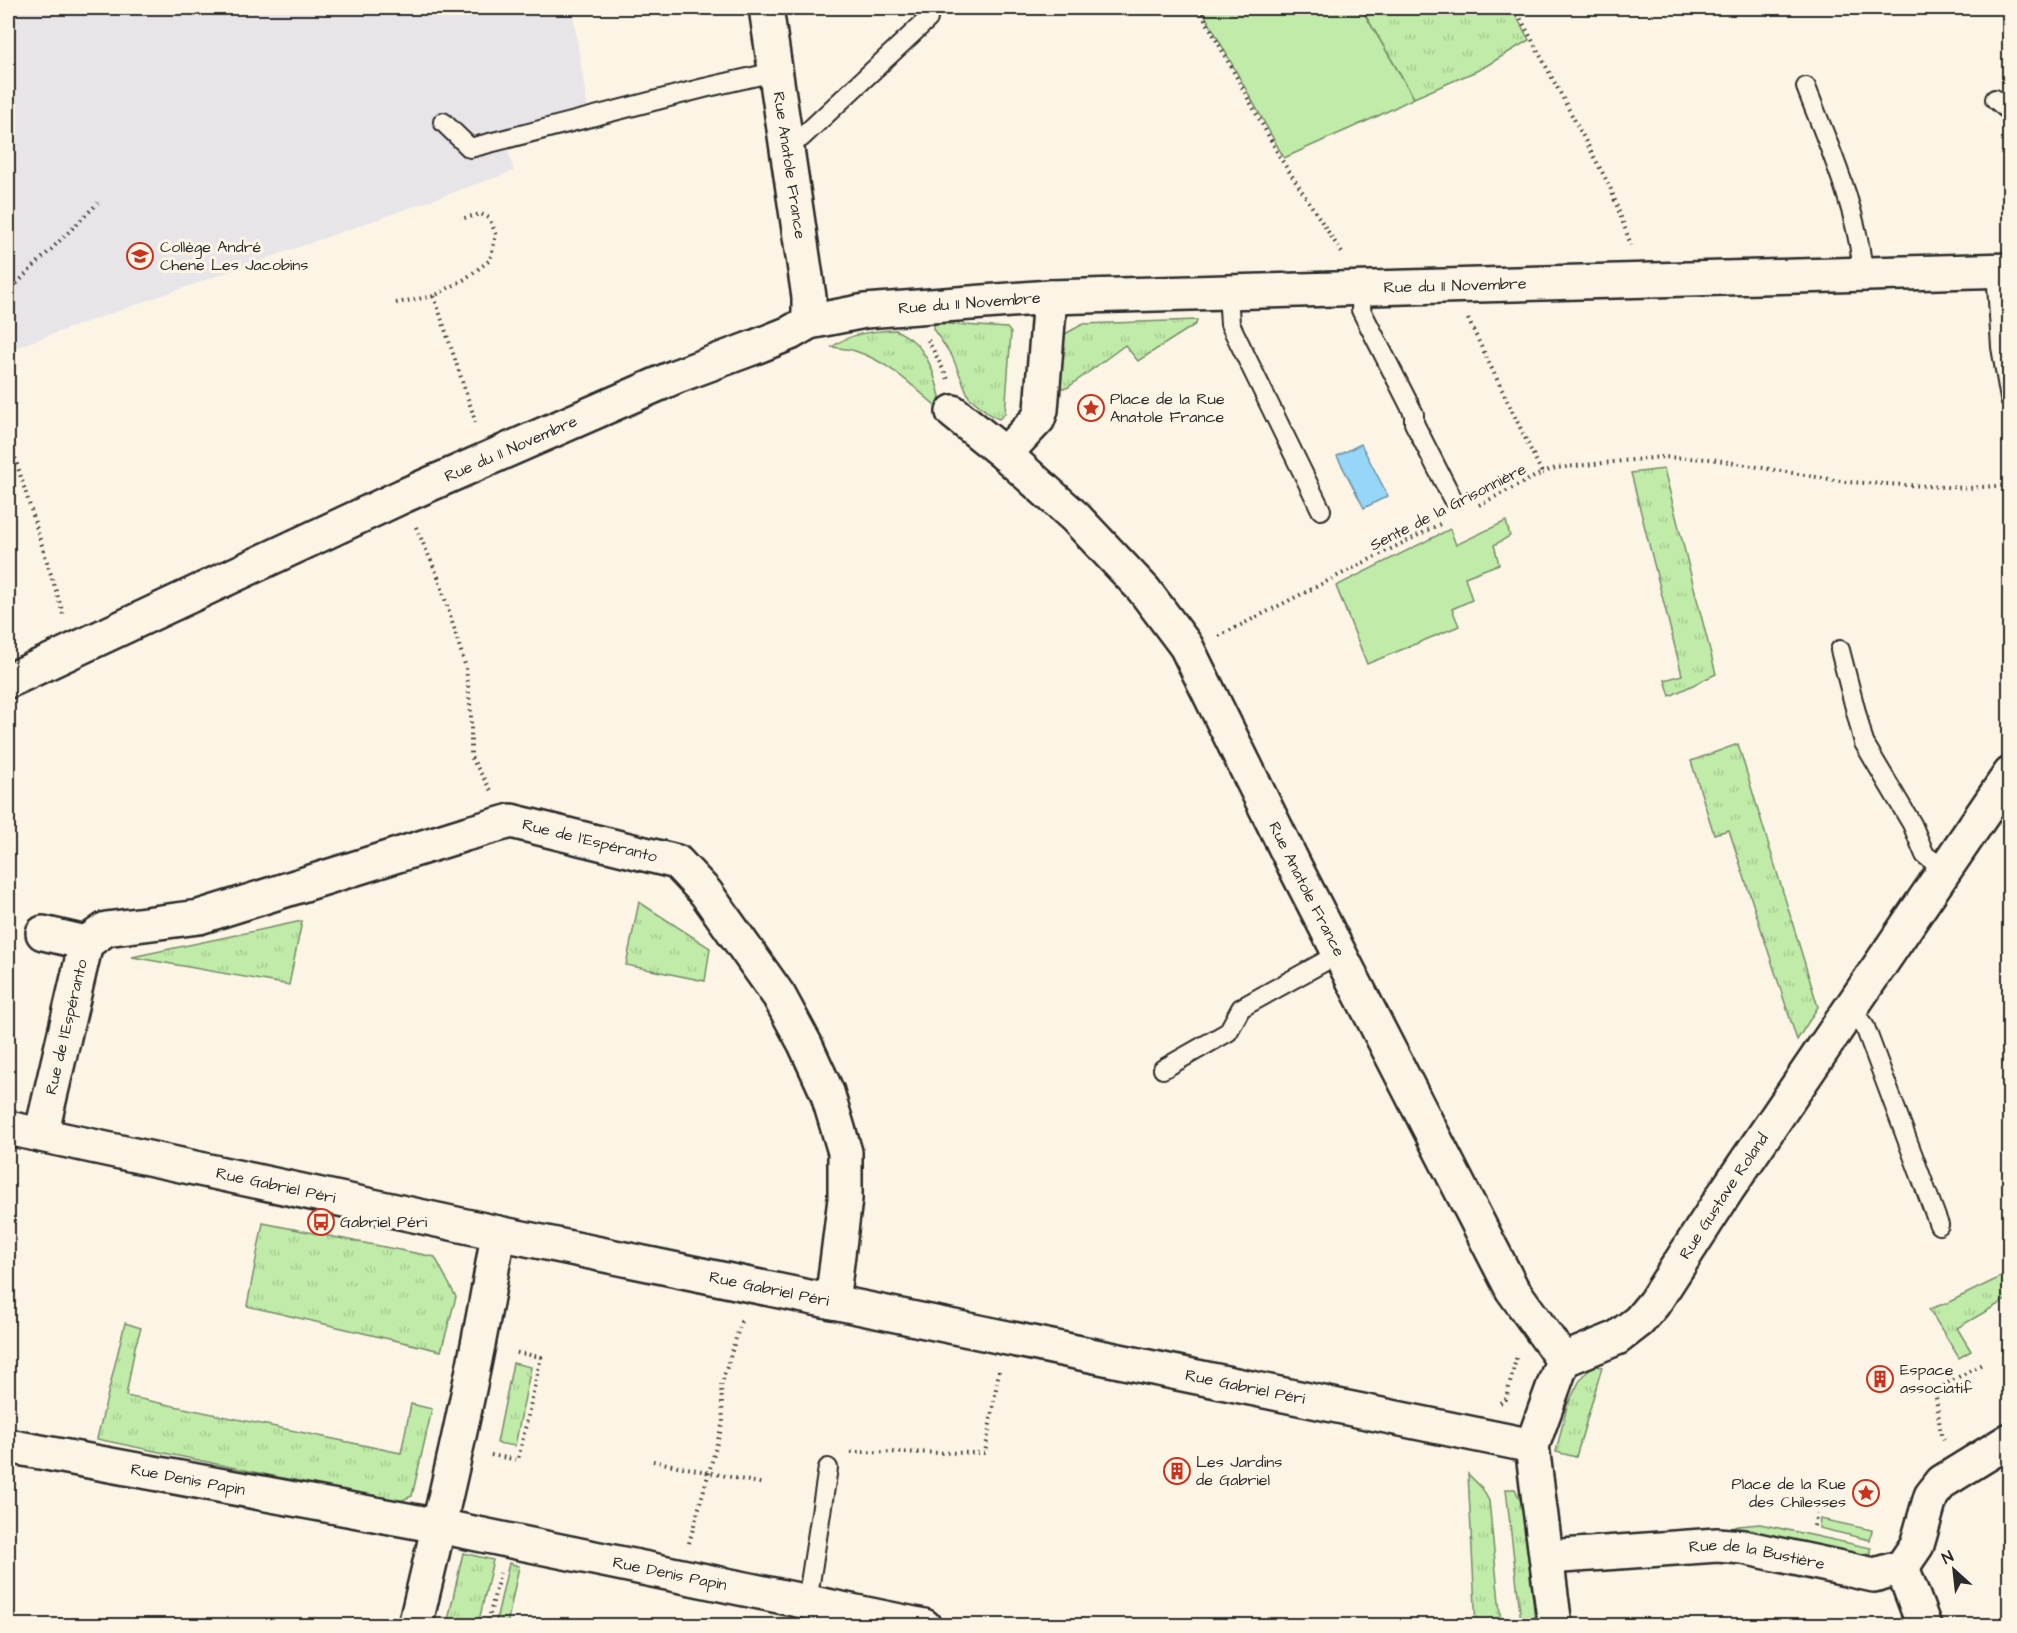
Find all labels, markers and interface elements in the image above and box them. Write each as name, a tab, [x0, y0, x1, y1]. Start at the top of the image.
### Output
street label: Rue Anatole France	[768, 90, 811, 241]
place label: Collège André Chene Les Jacobins	[160, 236, 308, 276]
school or university icon: Collège André Chene Les Jacobins	[125, 241, 155, 271]
street label: Rue du 11 Novembre	[1383, 273, 1527, 299]
street label: Rue du 11 Novembre	[897, 287, 1042, 319]
place label: Place de la Rue Anatole France	[1110, 388, 1225, 428]
place icon: Place de la Rue Anatole France	[1076, 393, 1106, 423]
street label: Rue du 11 Novembre	[441, 410, 581, 487]
street label: Sente de la Grisonnière	[1366, 458, 1530, 556]
street label: Rue de l'Espéranto	[520, 813, 660, 868]
street label: Rue Anatole France	[1263, 818, 1350, 961]
street label: Rue de l'Espéranto	[40, 957, 93, 1097]
street label: Rue Gustave Roland	[1674, 1129, 1774, 1264]
street label: Rue Gabriel Péri	[214, 1162, 338, 1209]
bus stop icon: Gabriel Péri	[306, 1207, 336, 1237]
place label: Gabriel Péri	[340, 1211, 428, 1233]
street label: Rue Gabriel Péri	[707, 1266, 832, 1312]
place label: Espace associatif	[1900, 1359, 1973, 1399]
street label: Rue Gabriel Péri	[1183, 1364, 1308, 1410]
building icon: Espace associatif	[1865, 1364, 1895, 1394]
place label: Les Jardins de Gabriel	[1196, 1451, 1282, 1491]
building icon: Les Jardins de Gabriel	[1162, 1456, 1192, 1486]
street label: Rue Denis Papin	[129, 1458, 247, 1501]
place label: Place de la Rue des Chilesses	[1731, 1473, 1846, 1513]
place icon: Place de la Rue des Chilesses	[1851, 1478, 1881, 1508]
street label: Rue de la Bustière	[1688, 1534, 1827, 1575]
north arrow	[1924, 1540, 1984, 1600]
text: N	[1938, 1545, 1957, 1570]
street label: Rue Denis Papin	[611, 1551, 729, 1596]

